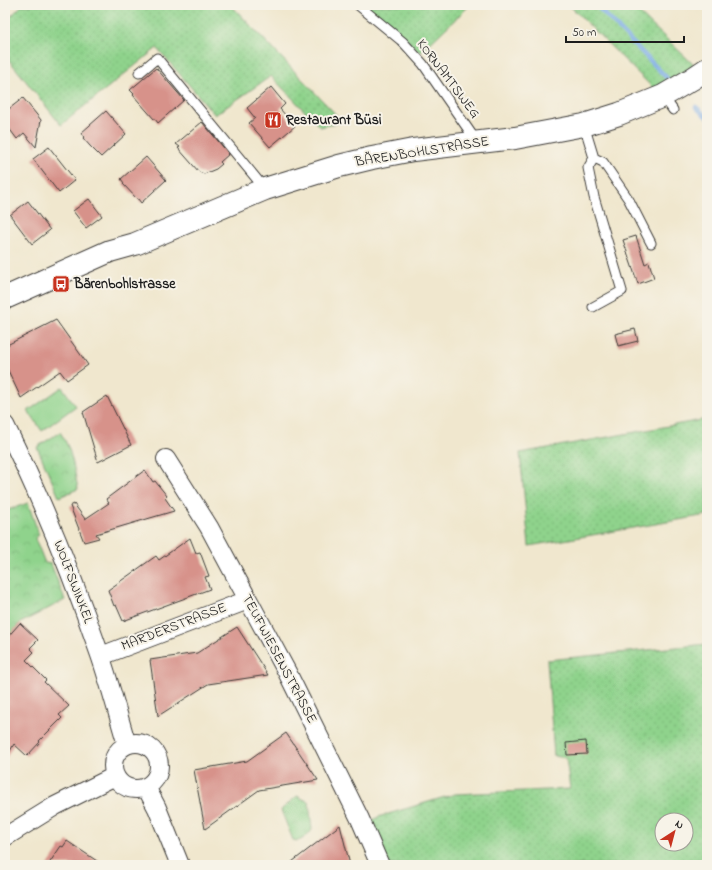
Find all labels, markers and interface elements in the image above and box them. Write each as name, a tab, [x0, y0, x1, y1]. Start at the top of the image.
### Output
scale bar	[566, 18, 684, 44]
text: 50 m	[572, 24, 596, 42]
street label: KORNAMTSWEG	[411, 35, 485, 123]
restaurant icon: Restaurant Büsi	[263, 110, 283, 130]
place label: Restaurant Büsi	[285, 110, 382, 131]
street label: BÄRENBOHLSTRASSE	[352, 131, 491, 173]
bus stop icon: Bärenbohlstrasse	[51, 274, 71, 294]
place label: Bärenbohlstrasse	[73, 274, 176, 295]
street label: WOLFSWINKEL	[48, 537, 99, 627]
street label: TEUFWIESENSTRASSE	[236, 591, 322, 727]
street label: MARDERSTRASSE	[118, 597, 230, 657]
north arrow	[654, 812, 694, 852]
text: N	[672, 816, 687, 833]

